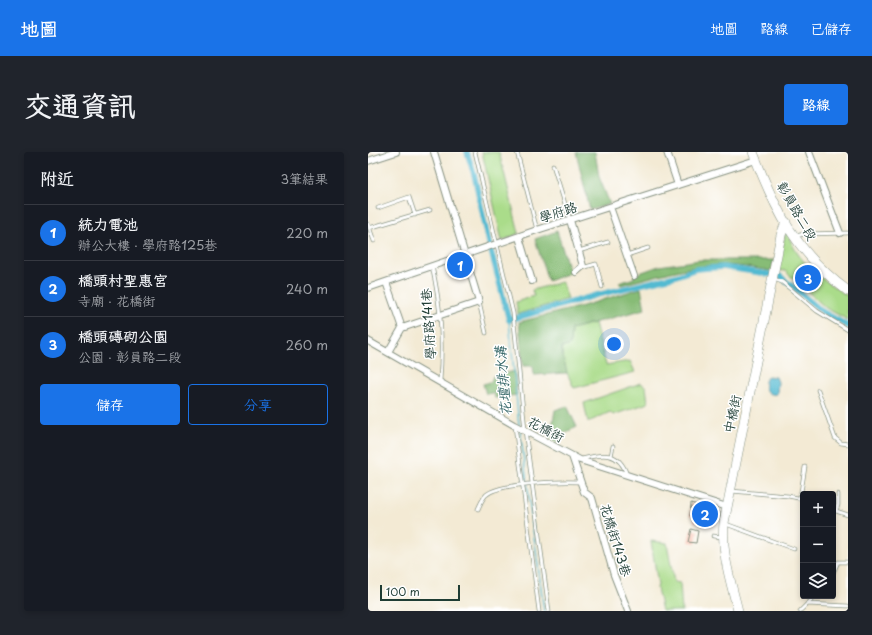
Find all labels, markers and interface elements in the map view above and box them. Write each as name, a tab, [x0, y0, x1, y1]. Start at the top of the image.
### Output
text: 地圖	[20, 14, 58, 42]
text: 地圖	[710, 18, 738, 39]
text: 路線	[760, 18, 788, 39]
text: 已儲存	[810, 18, 852, 39]
text: 交通資訊	[24, 83, 136, 126]
button: 路線	[784, 84, 848, 125]
text: 附近	[40, 165, 74, 191]
text: 3筆結果	[280, 169, 328, 188]
street label: 彰員路二段	[773, 178, 822, 244]
street label: 學府路	[536, 196, 579, 227]
text: 統力電池	[78, 212, 138, 235]
text: 1	[50, 223, 56, 242]
text: 220 m	[286, 223, 328, 242]
text: 辦公大樓 · 學府路125巷	[78, 235, 217, 254]
pin: 1	[447, 250, 473, 280]
pin: 3	[795, 263, 821, 293]
text: 橋頭村聖惠宮	[78, 268, 168, 291]
text: 2	[48, 279, 58, 298]
text: 240 m	[286, 279, 328, 298]
street label: 學府路141巷	[416, 288, 439, 360]
text: 寺廟 · 花橋街	[78, 291, 155, 310]
text: 橋頭磚砌公園	[78, 324, 168, 347]
your location	[604, 334, 624, 354]
text: 3	[49, 335, 57, 354]
text: 260 m	[286, 335, 328, 354]
water label: 花壇排水溝	[489, 344, 516, 417]
text: 公園 · 彰員路二段	[78, 347, 181, 366]
button: 儲存	[40, 384, 180, 425]
button: 分享	[188, 384, 328, 425]
street label: 中橋街	[718, 393, 745, 435]
street label: 花橋街	[525, 411, 568, 446]
map controls	[800, 491, 836, 599]
button: +	[800, 491, 836, 527]
pin: 2	[692, 499, 718, 529]
street label: 花橋街143巷	[596, 501, 637, 578]
button: −	[800, 527, 836, 563]
button: layers	[800, 563, 836, 599]
scale bar	[380, 583, 460, 602]
text: 100 m	[386, 583, 420, 600]

